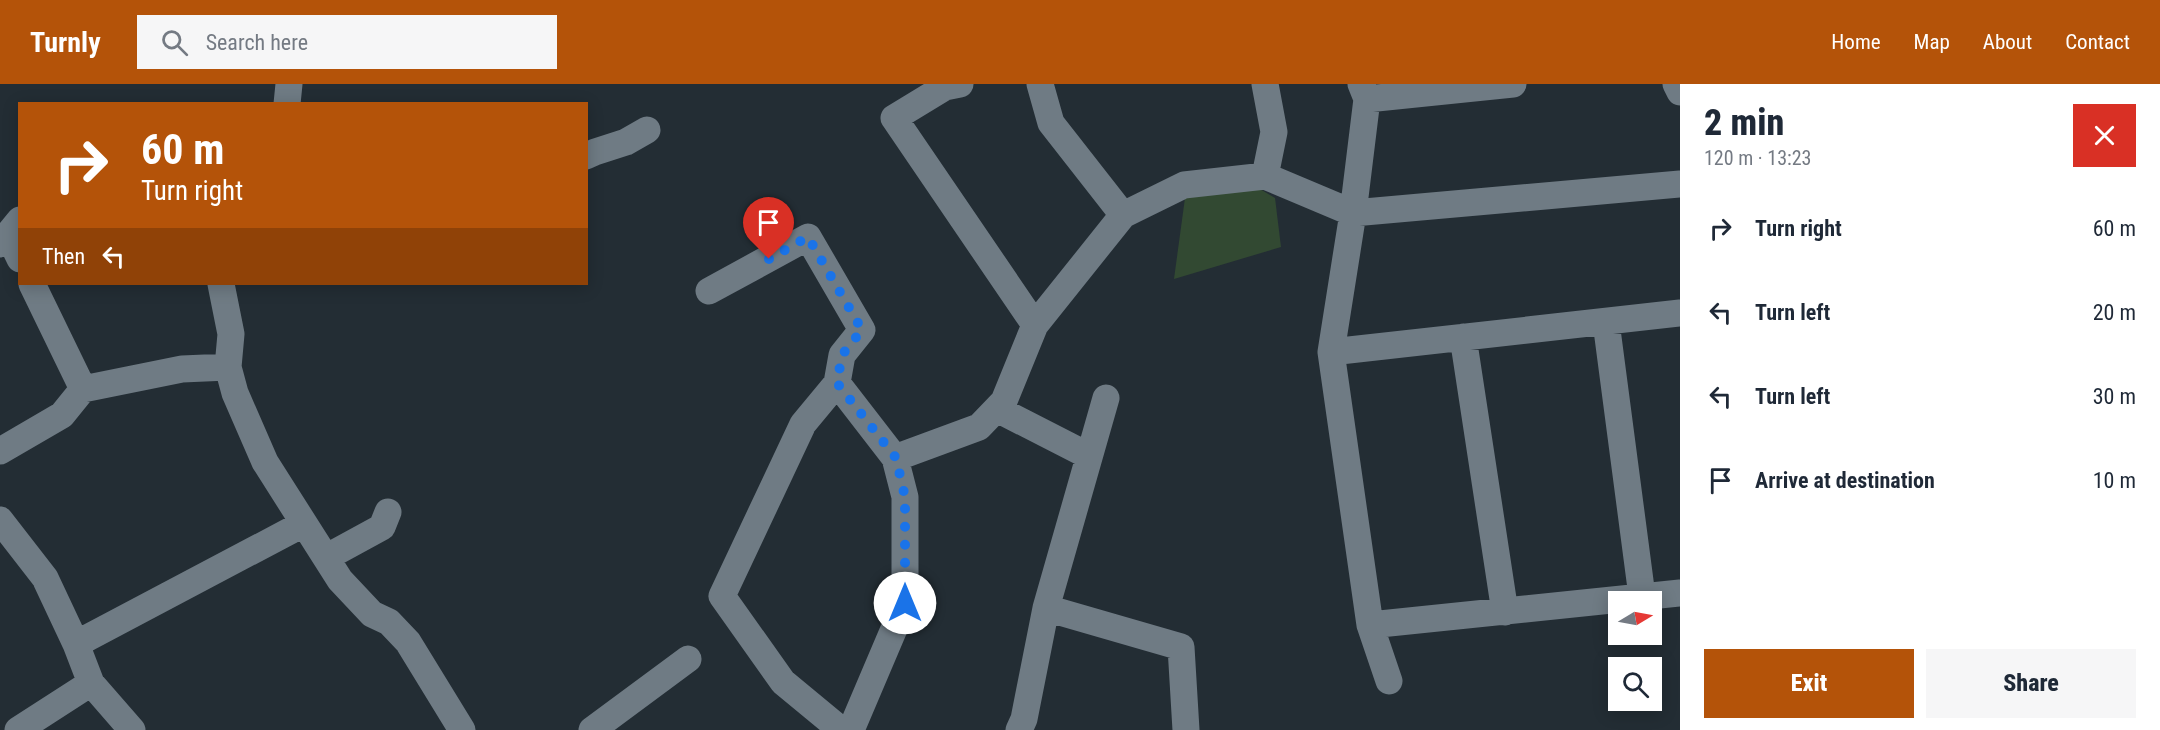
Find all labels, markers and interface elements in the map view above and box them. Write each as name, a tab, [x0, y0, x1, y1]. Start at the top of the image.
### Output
search box	[137, 15, 557, 69]
text: Turnly	[30, 26, 101, 59]
icon: search	[158, 26, 191, 59]
text: Search here	[206, 30, 308, 55]
text: Home	[1831, 30, 1881, 54]
text: Map	[1914, 30, 1950, 54]
text: About	[1983, 30, 2032, 54]
text: Contact	[2065, 30, 2130, 54]
text: 2 min	[1704, 102, 1784, 144]
button: close	[2073, 104, 2136, 167]
text: 60 m	[141, 125, 224, 174]
icon: right	[42, 126, 120, 204]
text: 120 m · 13:23	[1704, 146, 1811, 170]
text: Turn right	[141, 175, 243, 207]
pin	[743, 197, 794, 259]
icon: arrive	[752, 206, 785, 239]
icon: right	[1704, 212, 1737, 245]
text: Turn right	[1755, 216, 1842, 241]
text: 60 m	[2093, 216, 2136, 241]
icon: left	[97, 240, 130, 273]
text: Then	[42, 244, 85, 269]
icon: left	[1704, 296, 1737, 329]
text: Turn left	[1755, 300, 1830, 325]
text: 20 m	[2093, 300, 2136, 325]
icon: left	[1704, 380, 1737, 413]
text: Turn left	[1755, 384, 1830, 409]
text: 30 m	[2093, 384, 2136, 409]
icon: arrive	[1704, 464, 1737, 497]
text: Arrive at destination	[1755, 468, 1935, 493]
text: 10 m	[2093, 468, 2136, 493]
position arrow	[873, 571, 937, 635]
north arrow	[1608, 591, 1662, 645]
map controls	[1608, 591, 1662, 711]
button: Exit	[1704, 649, 1914, 718]
button: Share	[1926, 649, 2136, 718]
button: search	[1608, 657, 1662, 711]

